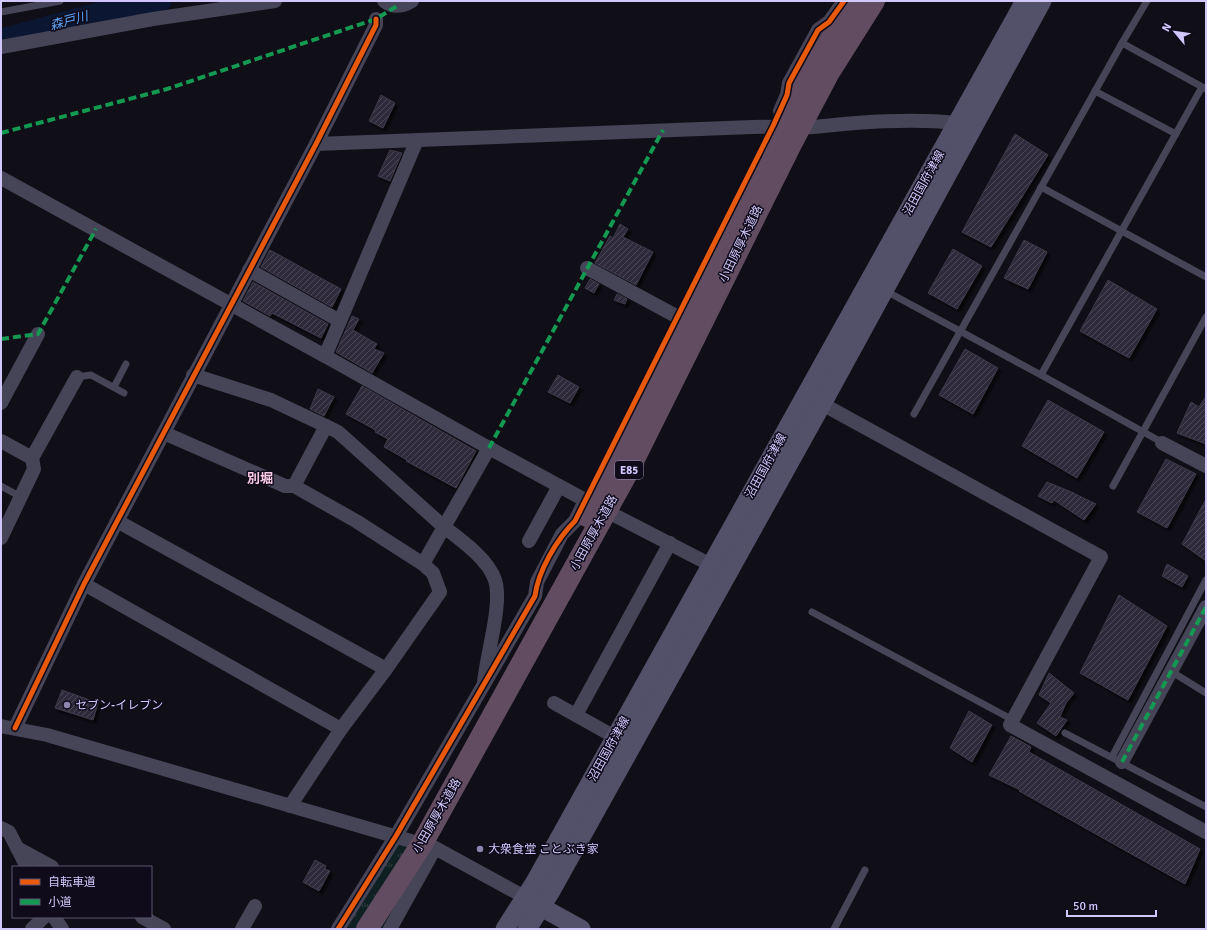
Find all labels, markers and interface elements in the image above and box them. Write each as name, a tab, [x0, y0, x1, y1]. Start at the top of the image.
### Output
water label: 森戸川	[48, 8, 92, 34]
north arrow	[1155, 12, 1195, 52]
text: N	[1159, 21, 1174, 34]
street label: 沼田国府津線	[900, 148, 948, 218]
street label: 小田原厚木道路	[716, 203, 766, 285]
street label: 沼田国府津線	[742, 431, 790, 501]
road number: E85	[615, 461, 643, 479]
district label: 別堀	[247, 471, 273, 487]
street label: 小田原厚木道路	[567, 493, 621, 573]
place label: セブン-イレブン	[75, 698, 163, 713]
marker: セブン-イレブン	[62, 700, 72, 710]
street label: 沼田国府津線	[585, 714, 633, 784]
street label: 小田原厚木道路	[410, 776, 464, 856]
place label: 大衆食堂 ことぶき家	[488, 842, 599, 857]
marker: 大衆食堂 ことぶき家	[475, 844, 485, 854]
legend	[12, 866, 152, 918]
text: 自転車道	[48, 875, 96, 890]
scale bar	[1067, 892, 1156, 918]
text: 小道	[48, 895, 72, 910]
text: 50 m	[1073, 899, 1098, 914]

